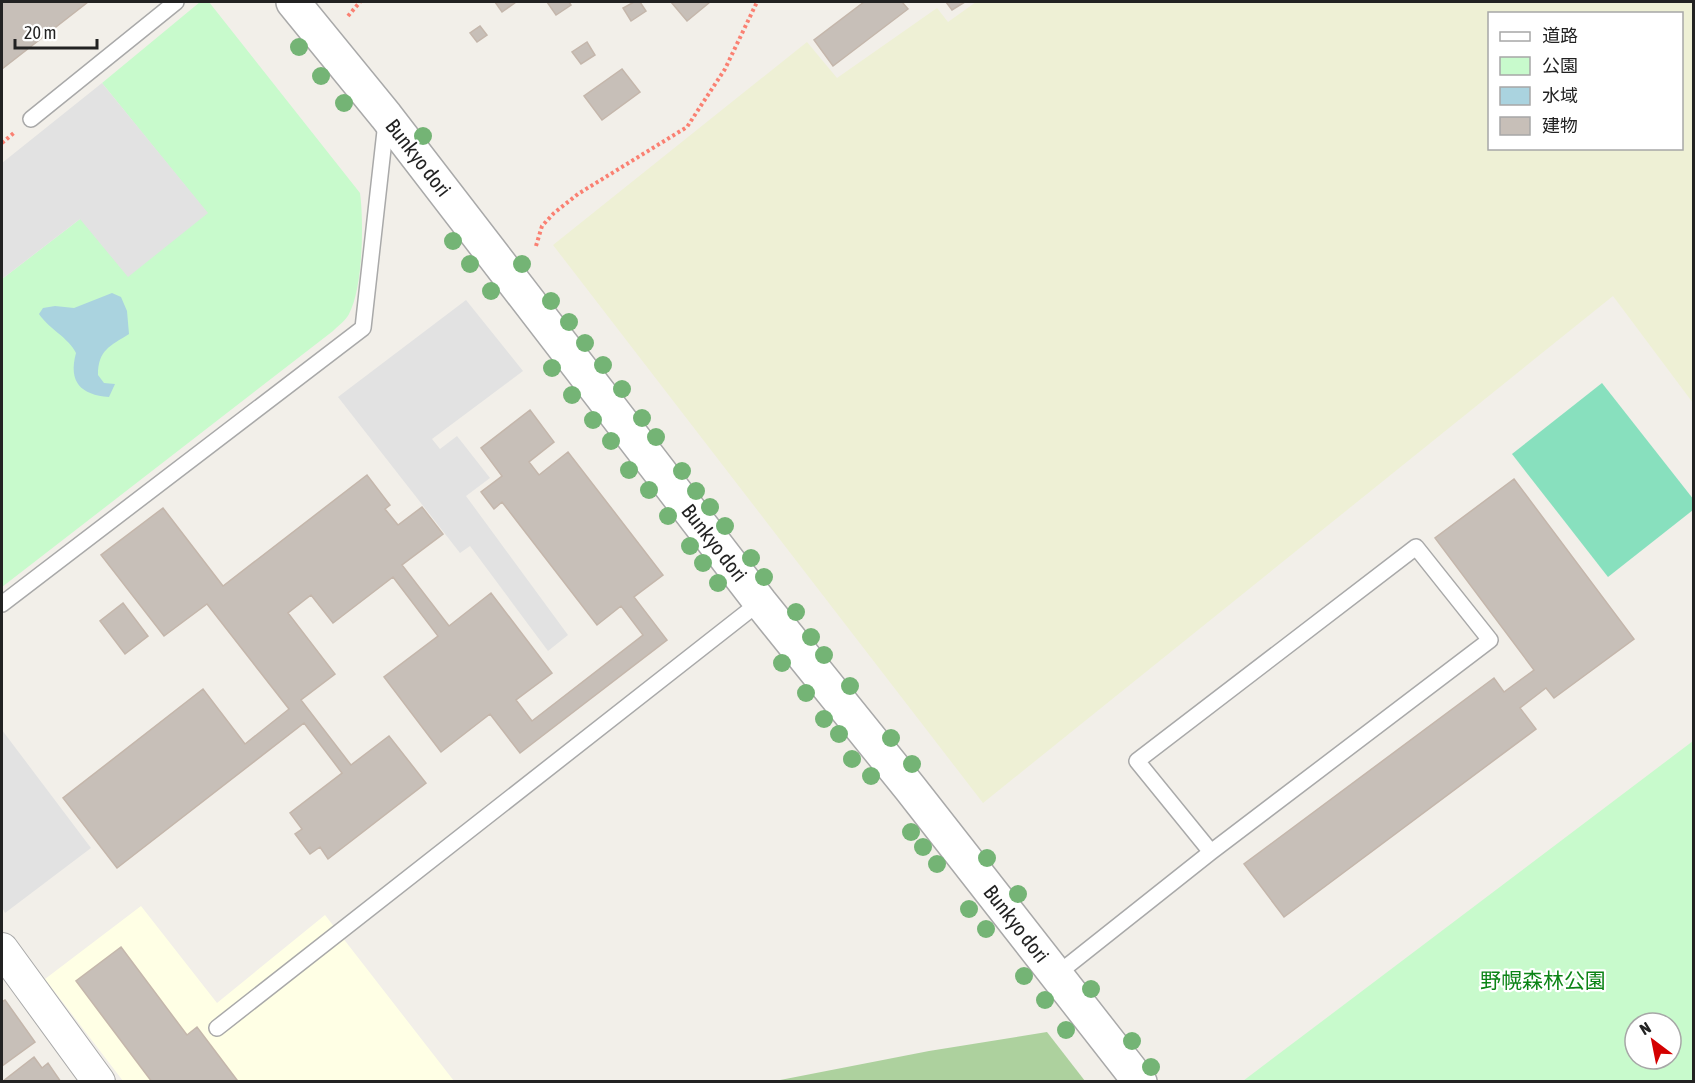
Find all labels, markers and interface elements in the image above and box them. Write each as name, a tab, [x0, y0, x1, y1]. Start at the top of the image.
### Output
scale bar	[15, 12, 98, 50]
legend	[1488, 12, 1683, 150]
text: 20 m	[24, 22, 56, 43]
text: 道路	[1542, 25, 1578, 46]
text: 公園	[1542, 55, 1578, 76]
text: 水域	[1542, 85, 1578, 106]
street label: Bunkyo dori	[381, 114, 456, 201]
text: 建物	[1542, 115, 1578, 136]
street label: Bunkyo dori	[677, 499, 752, 586]
street label: Bunkyo dori	[979, 880, 1054, 967]
park label: 野幌森林公園	[1480, 968, 1606, 992]
north arrow	[1623, 1011, 1683, 1071]
text: N	[1636, 1018, 1654, 1038]

